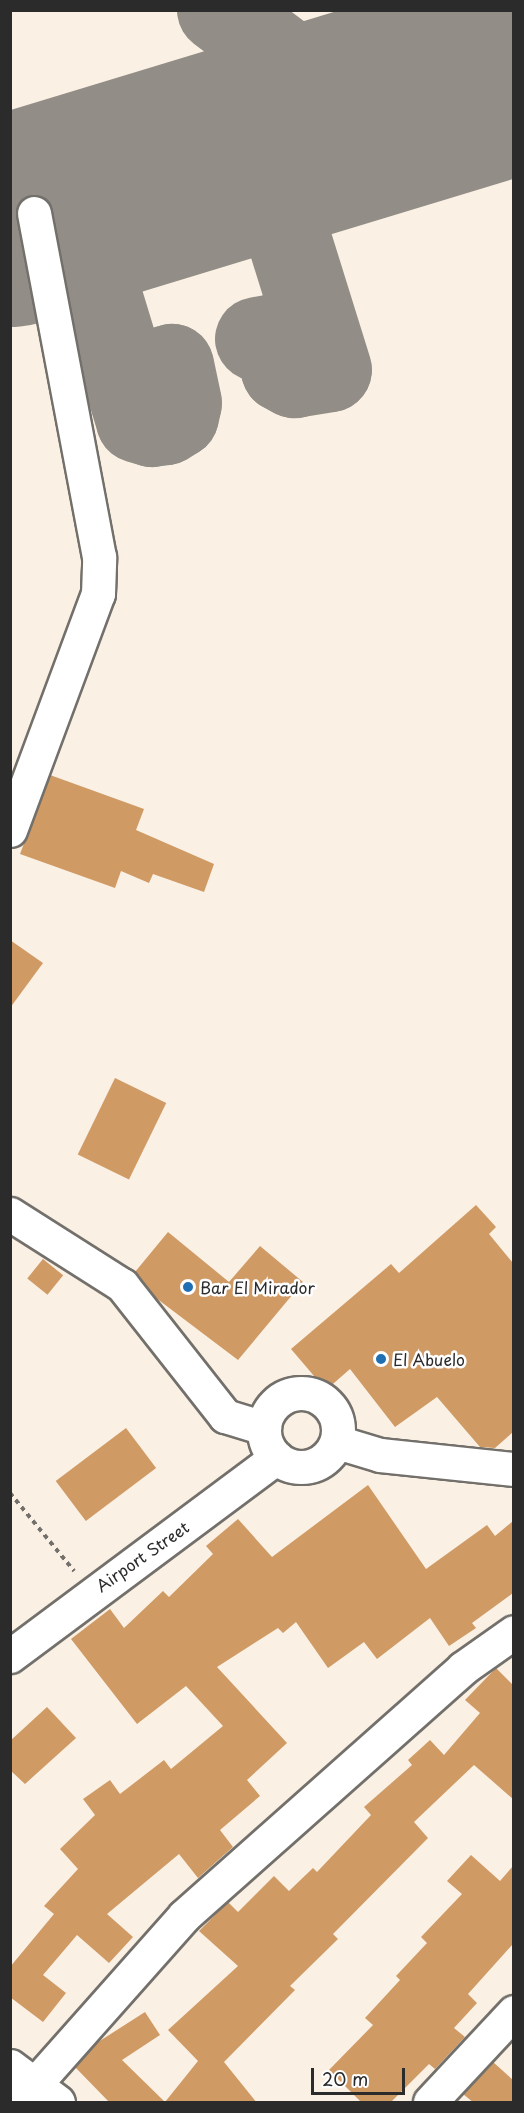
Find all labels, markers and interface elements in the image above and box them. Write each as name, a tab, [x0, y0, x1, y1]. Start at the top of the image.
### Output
place label: Bar El Mirador	[200, 1277, 315, 1297]
marker: Bar El Mirador	[181, 1280, 195, 1294]
place label: El Abuelo	[393, 1349, 465, 1369]
marker: El Abuelo	[374, 1352, 388, 1366]
street label: Airport Street	[91, 1516, 193, 1596]
scale bar	[314, 2056, 408, 2094]
text: 20 m	[322, 2065, 368, 2092]

